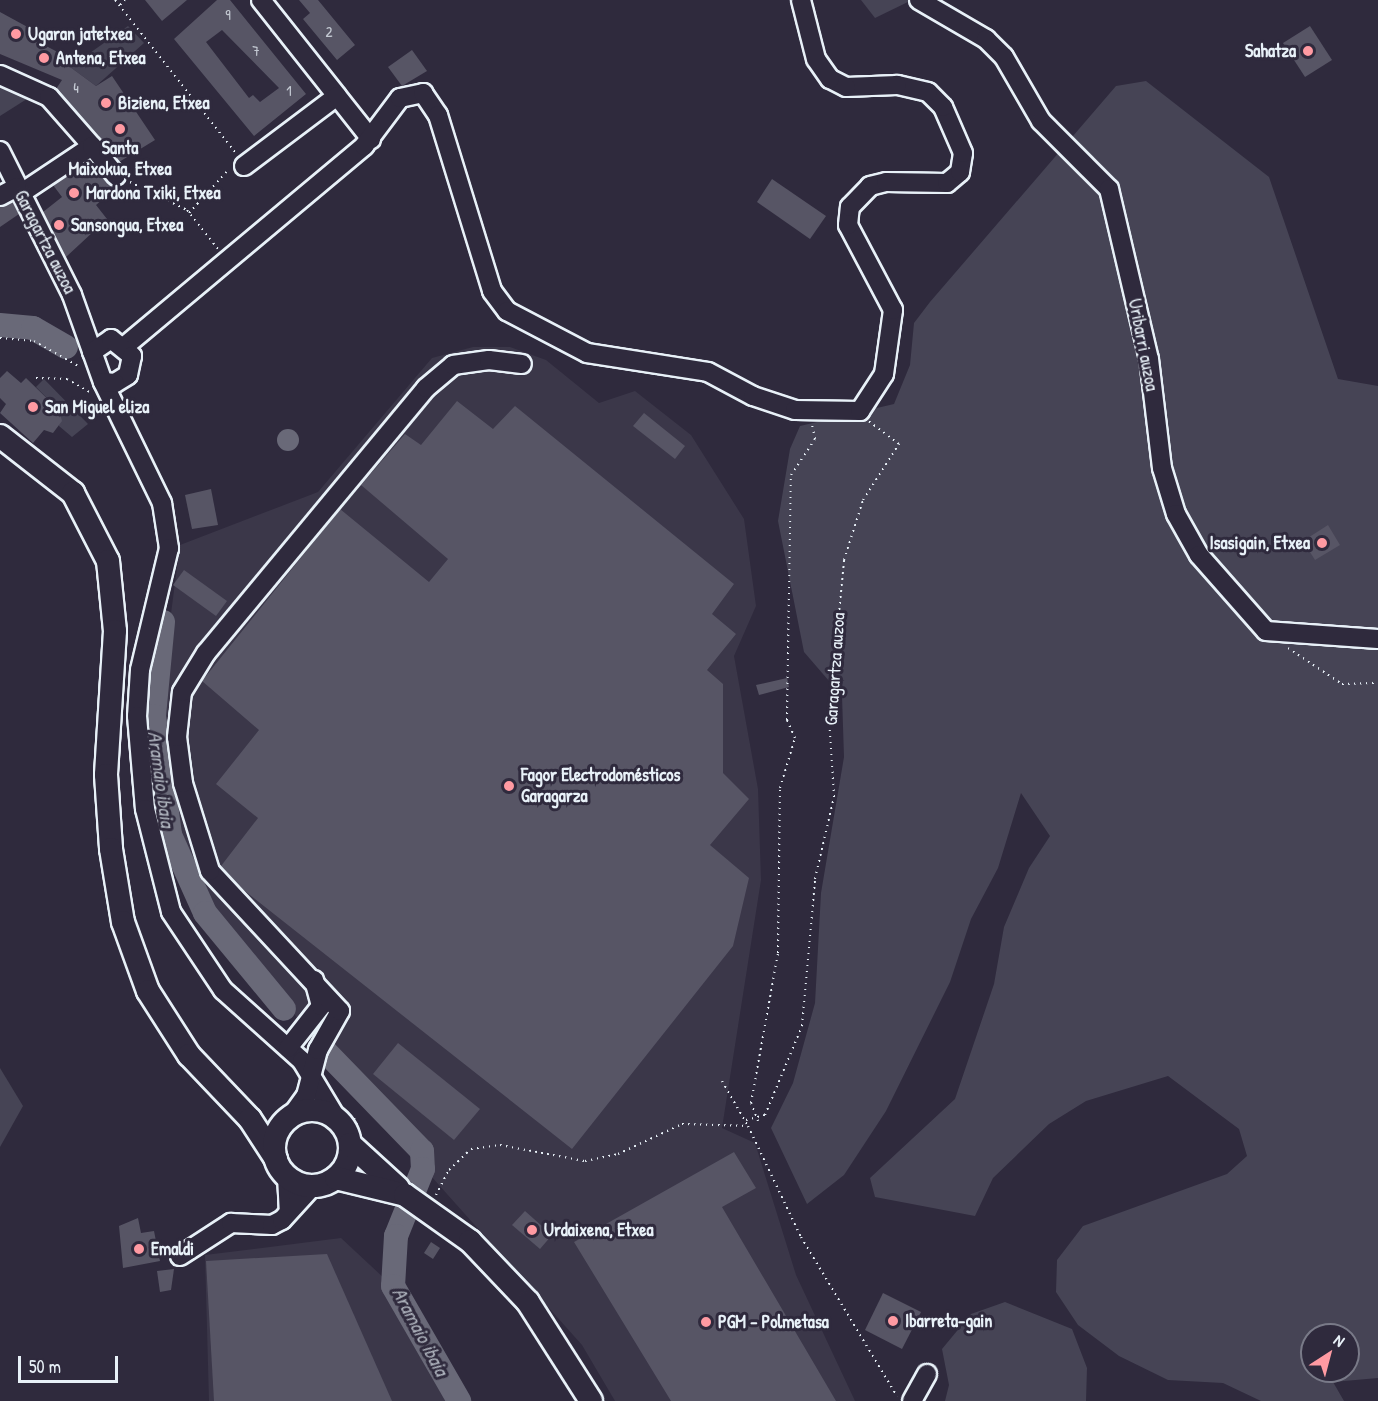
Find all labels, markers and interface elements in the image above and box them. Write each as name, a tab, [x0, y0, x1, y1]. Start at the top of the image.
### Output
house number: 9	[225, 6, 231, 24]
place label: Ugaran jatetxea	[28, 23, 132, 45]
house number: 2	[325, 23, 333, 41]
marker: Ugaran jatetxea	[9, 27, 23, 41]
place label: Sahatza	[1245, 40, 1296, 62]
house number: 7	[252, 42, 260, 60]
marker: Sahatza	[1301, 44, 1315, 58]
place label: Antena, Etxea	[56, 47, 146, 69]
marker: Antena, Etxea	[37, 51, 51, 65]
house number: 4	[73, 79, 79, 97]
house number: 1	[286, 82, 292, 100]
place label: Biziena, Etxea	[118, 92, 209, 114]
marker: Biziena, Etxea	[99, 96, 113, 110]
marker: Santa Maixokua, Etxea	[113, 122, 127, 136]
place label: Santa Maixokua, Etxea	[68, 138, 172, 180]
place label: Mardona Txiki, Etxea	[86, 182, 221, 204]
marker: Mardona Txiki, Etxea	[67, 186, 81, 200]
street label: Garagartza auzoa	[10, 187, 80, 297]
place label: Sansongua, Etxea	[71, 214, 183, 236]
marker: Sansongua, Etxea	[52, 218, 66, 232]
street label: Uribarri auzoa	[1123, 297, 1163, 393]
place label: San Miguel eliza	[45, 396, 149, 418]
marker: San Miguel eliza	[26, 400, 40, 414]
place label: Isasigain, Etxea	[1209, 532, 1310, 554]
marker: Isasigain, Etxea	[1315, 536, 1329, 550]
street label: Garagartza auzoa	[820, 612, 850, 726]
water label: Aramaio ibaia	[143, 729, 181, 829]
place label: Fagor Electrodomésticos Garagarza	[521, 765, 680, 808]
marker: Fagor Electrodomésticos Garagarza	[502, 779, 516, 793]
place label: Urdaixena, Etxea	[544, 1219, 654, 1241]
marker: Urdaixena, Etxea	[525, 1223, 539, 1237]
place label: Emaldi	[151, 1238, 194, 1260]
marker: Emaldi	[132, 1242, 146, 1256]
water label: Aramaio ibaia	[388, 1283, 454, 1379]
place label: Ibarreta-gain	[905, 1310, 992, 1332]
place label: PGM - Polmetasa	[718, 1311, 829, 1333]
marker: Ibarreta-gain	[886, 1314, 900, 1328]
marker: PGM - Polmetasa	[699, 1315, 713, 1329]
north arrow	[1300, 1323, 1360, 1383]
text: N	[1329, 1329, 1349, 1351]
scale bar	[21, 1344, 122, 1382]
text: 50 m	[29, 1354, 61, 1379]

